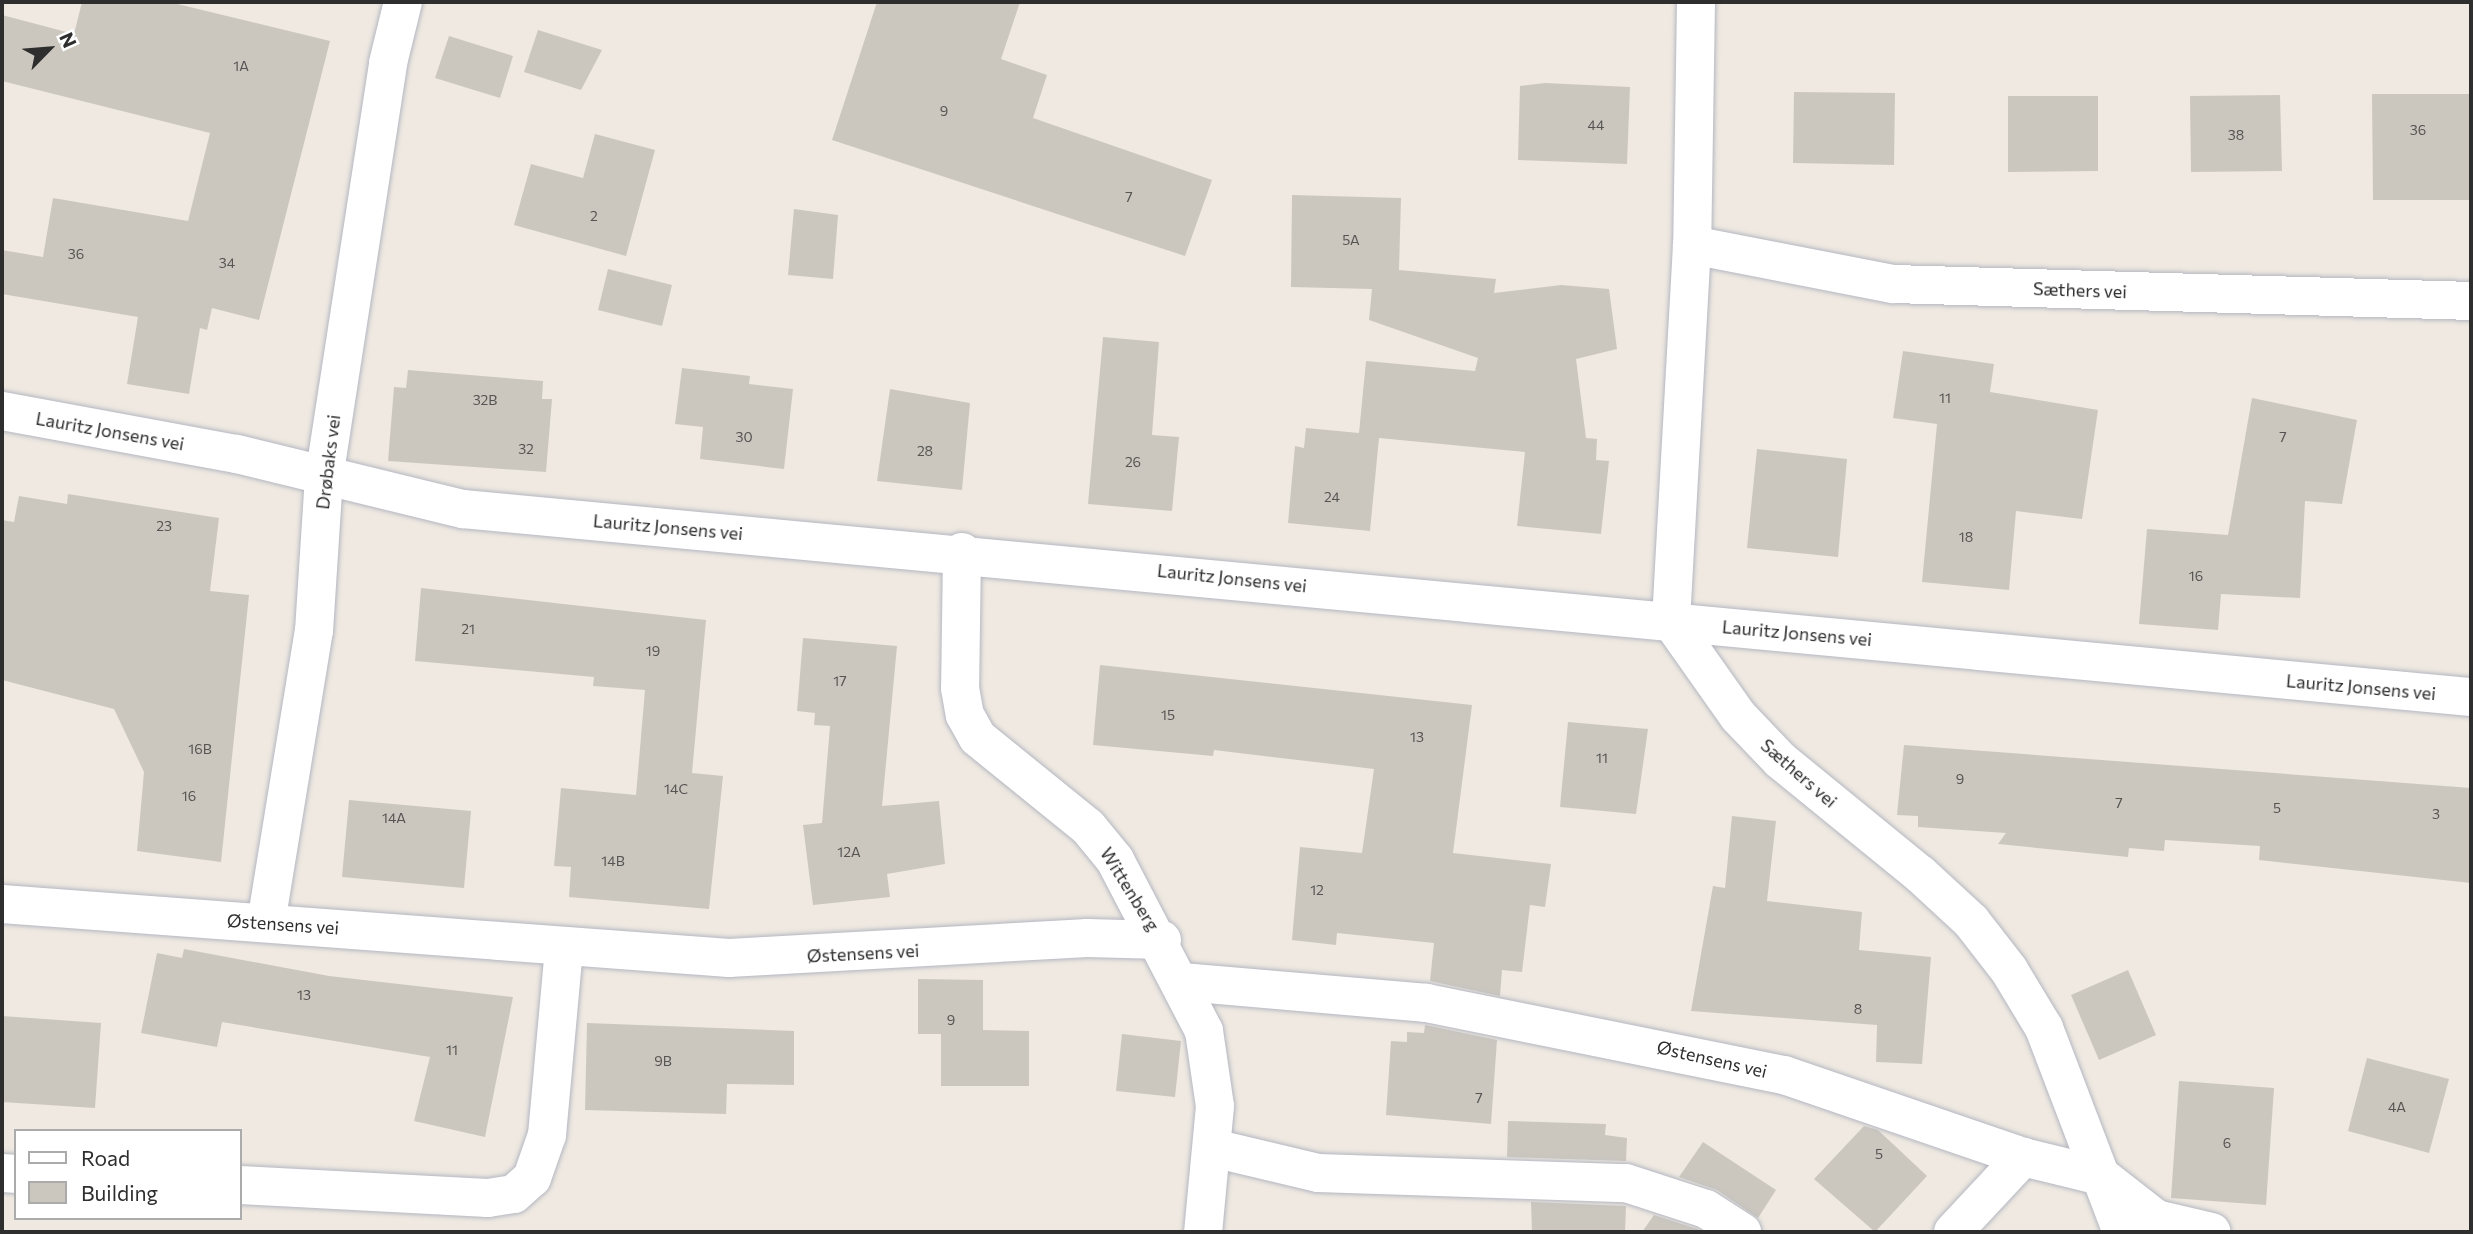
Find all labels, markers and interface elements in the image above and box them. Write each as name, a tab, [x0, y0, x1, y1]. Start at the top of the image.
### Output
north arrow	[14, 14, 84, 84]
text: N	[55, 29, 82, 51]
house number: 1A	[233, 58, 249, 74]
house number: 9	[940, 103, 948, 119]
house number: 44	[1588, 117, 1604, 133]
house number: 36	[2410, 122, 2426, 138]
house number: 38	[2228, 127, 2244, 143]
house number: 7	[1125, 189, 1133, 205]
house number: 2	[590, 208, 598, 224]
house number: 5A	[1342, 232, 1360, 248]
house number: 36	[68, 246, 84, 262]
house number: 34	[219, 255, 235, 271]
street label: Sæthers vei	[2033, 278, 2127, 302]
house number: 11	[1939, 390, 1951, 406]
house number: 32B	[473, 392, 497, 408]
street label: Lauritz Jonsens vei	[34, 407, 186, 455]
street label: Drøbaks vei	[311, 413, 345, 511]
house number: 30	[735, 429, 753, 445]
house number: 7	[2279, 429, 2287, 445]
house number: 32	[518, 441, 534, 457]
house number: 28	[917, 443, 933, 459]
house number: 26	[1125, 454, 1141, 470]
house number: 24	[1324, 489, 1340, 505]
street label: Lauritz Jonsens vei	[592, 510, 744, 544]
house number: 23	[156, 518, 172, 534]
house number: 18	[1959, 529, 1973, 545]
street label: Lauritz Jonsens vei	[1156, 559, 1308, 597]
house number: 16	[2189, 568, 2203, 584]
street label: Lauritz Jonsens vei	[1721, 616, 1873, 650]
house number: 21	[461, 621, 475, 637]
house number: 19	[646, 643, 660, 659]
street label: Lauritz Jonsens vei	[2285, 670, 2437, 704]
house number: 17	[833, 673, 847, 689]
house number: 15	[1161, 707, 1175, 723]
house number: 13	[1410, 729, 1424, 745]
street label: Sæthers vei	[1757, 734, 1841, 812]
house number: 16B	[188, 741, 212, 757]
house number: 11	[1596, 750, 1608, 766]
house number: 9	[1956, 771, 1964, 787]
house number: 14C	[664, 781, 688, 797]
house number: 16	[182, 788, 196, 804]
house number: 7	[2115, 795, 2123, 811]
house number: 5	[2273, 800, 2281, 816]
house number: 3	[2432, 806, 2440, 822]
house number: 14A	[382, 810, 406, 826]
street label: Wittenberg	[1096, 843, 1164, 935]
house number: 12A	[837, 844, 861, 860]
house number: 14B	[601, 853, 625, 869]
house number: 12	[1310, 882, 1324, 898]
street label: Østensens vei	[226, 909, 340, 939]
street label: Østensens vei	[806, 939, 920, 967]
house number: 13	[297, 987, 311, 1003]
house number: 8	[1854, 1001, 1862, 1017]
house number: 9	[947, 1012, 955, 1028]
street label: Østensens vei	[1655, 1036, 1769, 1082]
house number: 11	[446, 1042, 458, 1058]
house number: 9B	[654, 1053, 672, 1069]
house number: 7	[1475, 1090, 1483, 1106]
house number: 4A	[2388, 1099, 2406, 1115]
legend	[14, 1129, 242, 1220]
house number: 6	[2223, 1135, 2231, 1151]
text: Road	[81, 1145, 130, 1170]
house number: 5	[1875, 1146, 1883, 1162]
text: Building	[81, 1180, 158, 1205]

